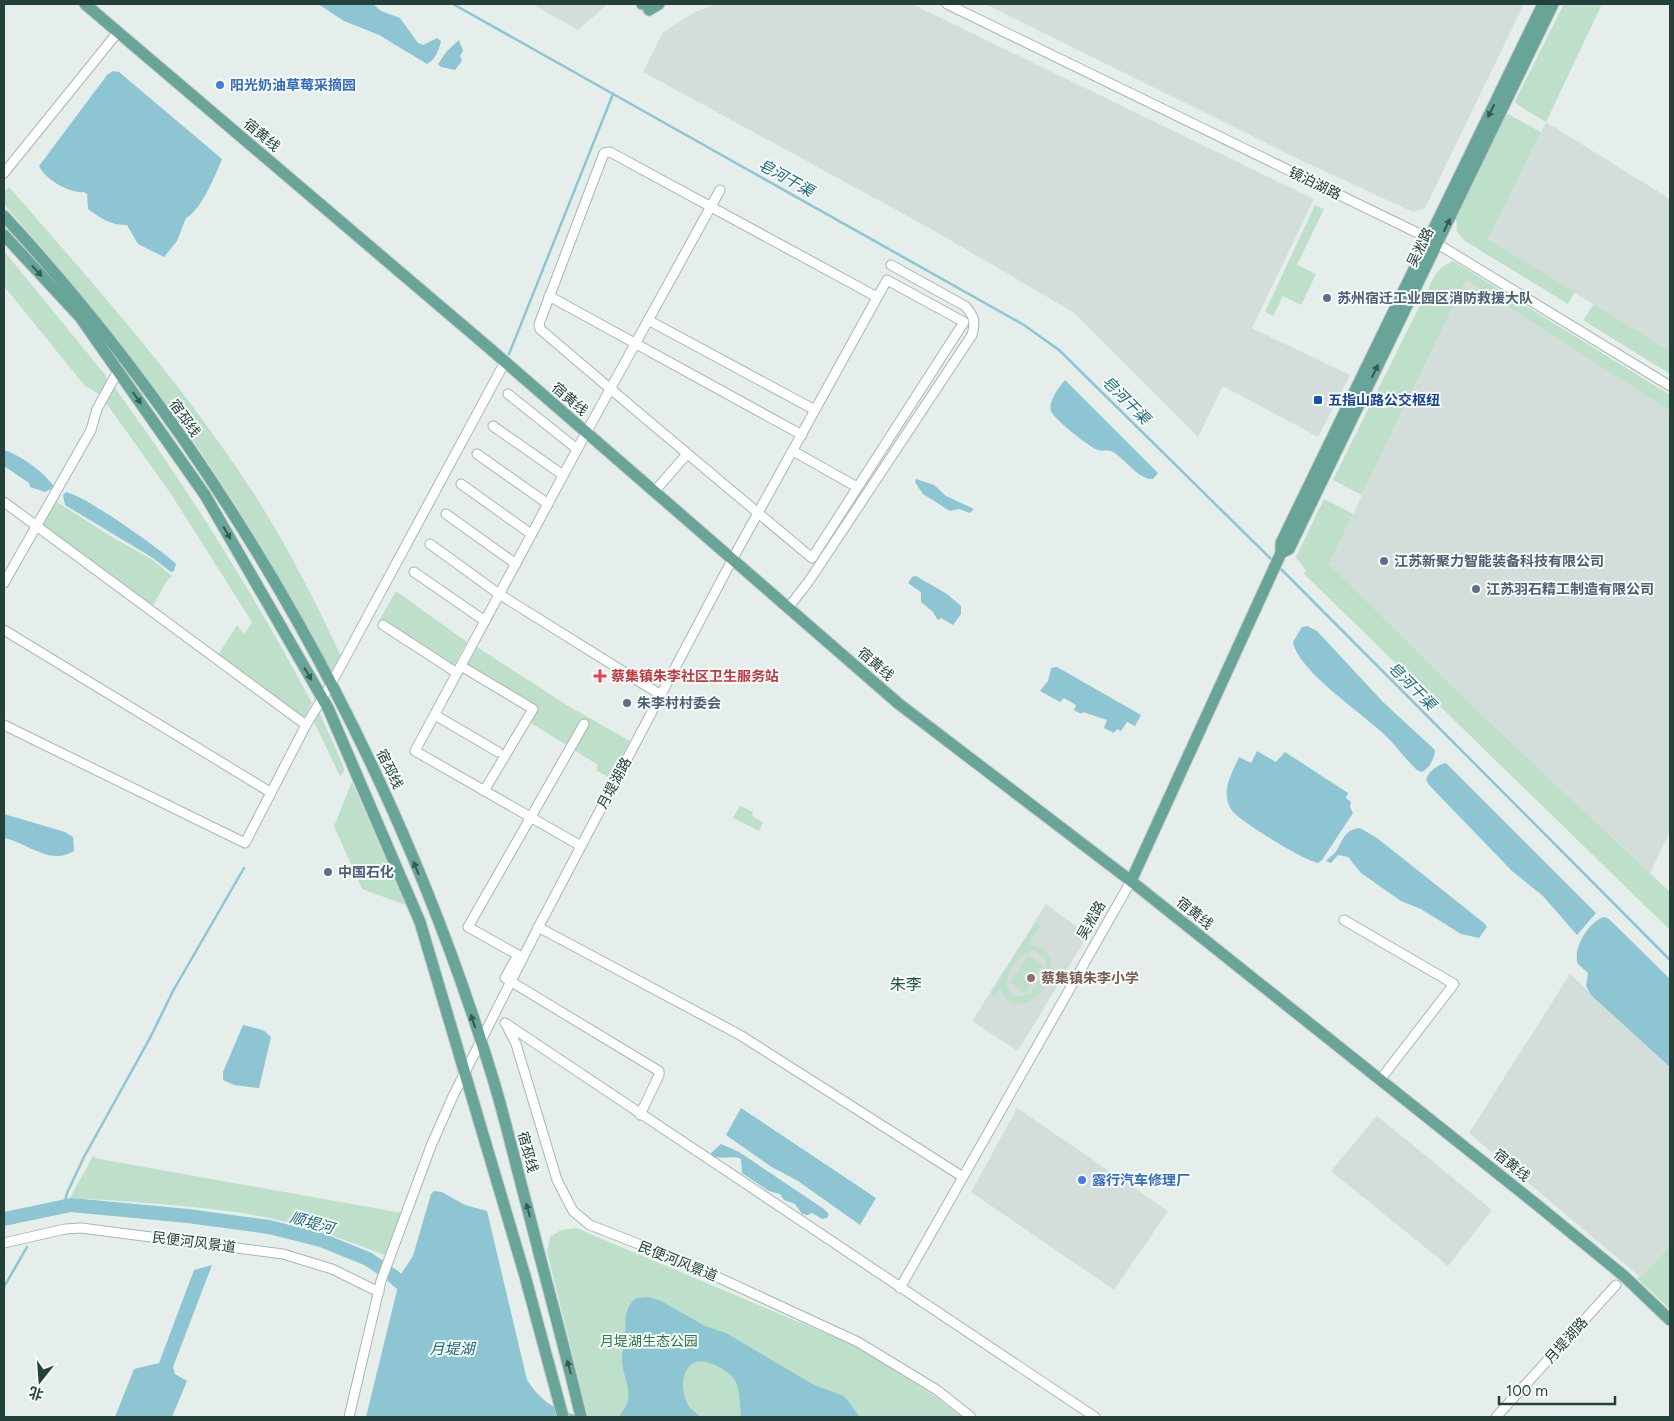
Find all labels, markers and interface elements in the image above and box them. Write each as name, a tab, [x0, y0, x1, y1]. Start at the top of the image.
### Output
place label: 阳光奶油草莓采摘园	[230, 77, 356, 94]
marker: 阳光奶油草莓采摘园	[214, 79, 226, 91]
one-way arrow	[1487, 103, 1495, 118]
street label: 宿黄线	[240, 115, 283, 155]
water label: 皂河干渠	[755, 156, 818, 201]
street label: 镜泊湖路	[1286, 164, 1344, 203]
one-way arrow	[1443, 218, 1451, 233]
street label: 吴淞路	[1404, 225, 1437, 270]
one-way arrow	[31, 264, 43, 276]
place label: 苏州宿迁工业园区消防救援大队	[1337, 290, 1533, 307]
marker: 苏州宿迁工业园区消防救援大队	[1321, 292, 1333, 304]
one-way arrow	[1371, 364, 1380, 379]
water label: 皂河干渠	[1098, 372, 1155, 429]
street label: 宿黄线	[548, 379, 591, 420]
one-way arrow	[132, 391, 142, 405]
place label: 五指山路公交枢纽	[1328, 392, 1440, 409]
marker: 五指山路公交枢纽	[1312, 394, 1324, 406]
street label: 宿邳线	[166, 396, 204, 440]
one-way arrow	[223, 527, 232, 540]
place label: 江苏新聚力智能装备科技有限公司	[1394, 553, 1604, 570]
marker: 江苏新聚力智能装备科技有限公司	[1378, 555, 1390, 567]
place label: 江苏羽石精工制造有限公司	[1486, 581, 1654, 598]
marker: 江苏羽石精工制造有限公司	[1470, 583, 1482, 595]
street label: 宿黄线	[854, 644, 897, 685]
water label: 皂河干渠	[1384, 658, 1441, 715]
one-way arrow	[304, 667, 313, 681]
place label: 蔡集镇朱李社区卫生服务站	[611, 668, 779, 685]
marker: 蔡集镇朱李社区卫生服务站	[593, 669, 607, 683]
place label: 朱李村村委会	[637, 695, 721, 712]
marker: 朱李村村委会	[621, 697, 633, 709]
street label: 宿邳线	[373, 747, 406, 792]
street label: 月堤湖路	[594, 755, 635, 812]
one-way arrow	[412, 861, 420, 875]
place label: 中国石化	[338, 864, 394, 881]
marker: 中国石化	[322, 866, 334, 878]
street label: 宿黄线	[1173, 894, 1216, 933]
street label: 吴淞路	[1074, 898, 1109, 943]
place label: 蔡集镇朱李小学	[1041, 970, 1139, 987]
marker: 蔡集镇朱李小学	[1025, 972, 1037, 984]
district label: 朱李	[890, 975, 922, 994]
one-way arrow	[469, 1013, 476, 1028]
street label: 宿邳线	[514, 1130, 541, 1175]
street label: 宿黄线	[1490, 1146, 1533, 1185]
place label: 露行汽车修理厂	[1092, 1172, 1190, 1189]
marker: 露行汽车修理厂	[1076, 1174, 1088, 1186]
one-way arrow	[524, 1203, 532, 1218]
water label: 顺堤河	[288, 1208, 339, 1239]
street label: 民便河风景道	[151, 1229, 237, 1256]
street label: 民便河风景道	[636, 1238, 720, 1285]
street label: 月堤湖路	[1541, 1314, 1591, 1367]
park label: 月堤湖生态公园	[600, 1333, 698, 1350]
water label: 月堤湖	[429, 1340, 476, 1358]
north arrow	[15, 1356, 65, 1406]
one-way arrow	[565, 1360, 573, 1375]
scale bar	[1499, 1374, 1615, 1406]
text: 100 m	[1506, 1382, 1548, 1400]
text: 北	[27, 1383, 46, 1403]

